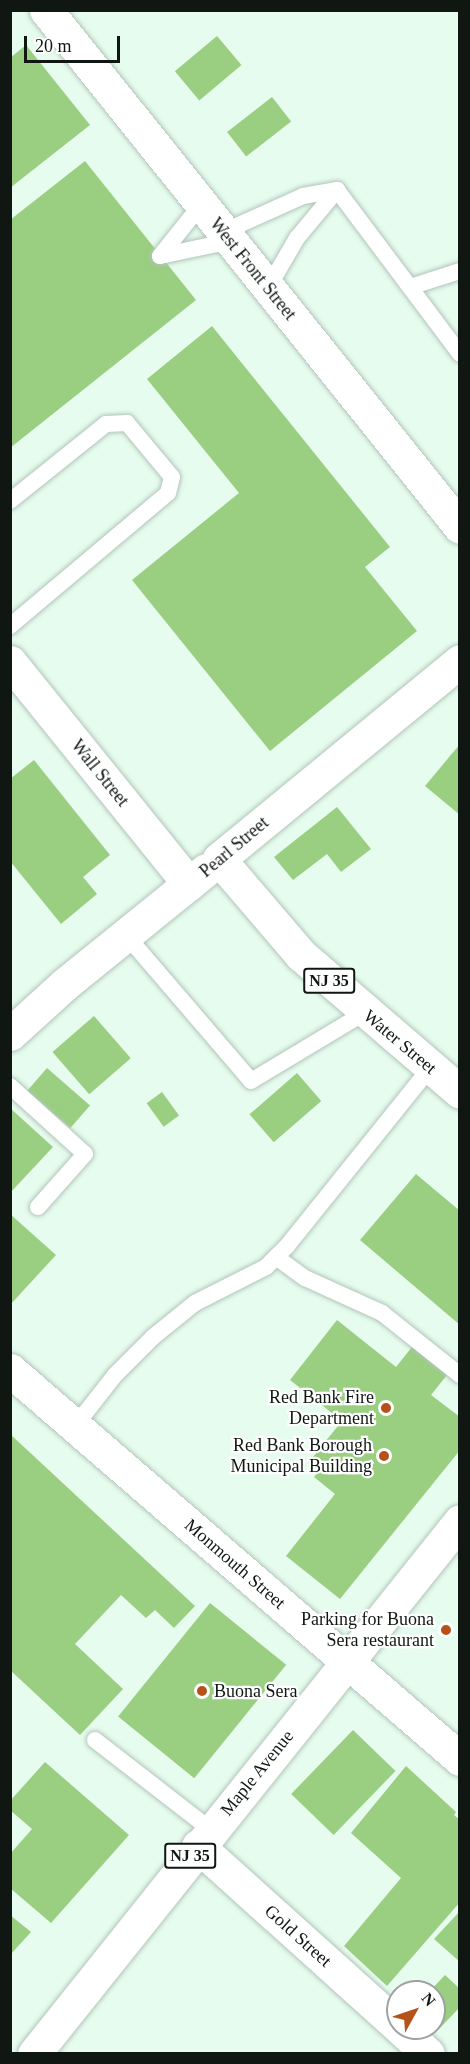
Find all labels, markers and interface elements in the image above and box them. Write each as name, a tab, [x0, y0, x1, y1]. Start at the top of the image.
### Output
scale bar	[27, 24, 123, 62]
text: 20 m	[35, 36, 72, 56]
street label: West Front Street	[205, 213, 301, 325]
street label: Wall Street	[66, 735, 134, 811]
street label: Pearl Street	[195, 812, 273, 882]
road number: NJ 35	[302, 968, 356, 994]
street label: Water Street	[359, 1005, 441, 1079]
place label: Red Bank Fire Department	[269, 1387, 374, 1430]
marker: Red Bank Fire Department	[379, 1401, 393, 1415]
place label: Red Bank Borough Municipal Building	[231, 1435, 372, 1478]
marker: Red Bank Borough Municipal Building	[377, 1449, 391, 1463]
street label: Monmouth Street	[180, 1514, 290, 1614]
place label: Parking for Buona Sera restaurant	[301, 1609, 434, 1652]
marker: Parking for Buona Sera restaurant	[439, 1623, 453, 1637]
place label: Buona Sera	[214, 1680, 297, 1702]
marker: Buona Sera	[195, 1684, 209, 1698]
street label: Maple Avenue	[216, 1725, 298, 1821]
road number: NJ 35	[163, 1843, 217, 1869]
street label: Gold Street	[260, 1900, 336, 1972]
north arrow	[386, 1980, 446, 2040]
text: N	[418, 1990, 439, 2009]

